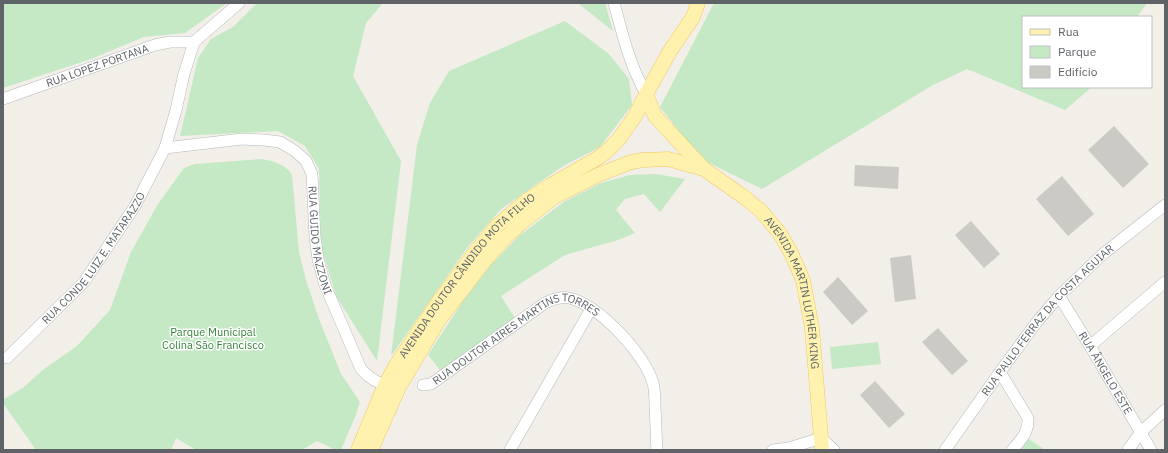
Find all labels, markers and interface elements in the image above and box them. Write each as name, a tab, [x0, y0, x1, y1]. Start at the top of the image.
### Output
legend	[1022, 16, 1152, 88]
text: Rua	[1058, 24, 1079, 39]
street label: RUA LOPEZ PORTANA	[44, 41, 150, 90]
text: Parque	[1058, 44, 1097, 59]
text: Edifício	[1058, 64, 1098, 79]
street label: RUA GUIDO MAZZONI	[306, 185, 335, 296]
street label: RUA CONDE LUIZ E. MATARAZZO	[39, 189, 148, 327]
street label: AVENIDA DOUTOR CÂNDIDO MOTA FILHO	[396, 190, 538, 361]
street label: AVENIDA MARTIN LUTHER KING	[761, 213, 822, 370]
street label: RUA PAULO FERRAZ DA COSTA AGUIAR	[978, 241, 1116, 399]
street label: RUA DOUTOR AIRES MARTINS TORRES	[430, 290, 603, 388]
park label: Parque Municipal Colina São Francisco	[162, 325, 264, 352]
street label: RUA ÂNGELO ESTE	[1076, 329, 1136, 417]

